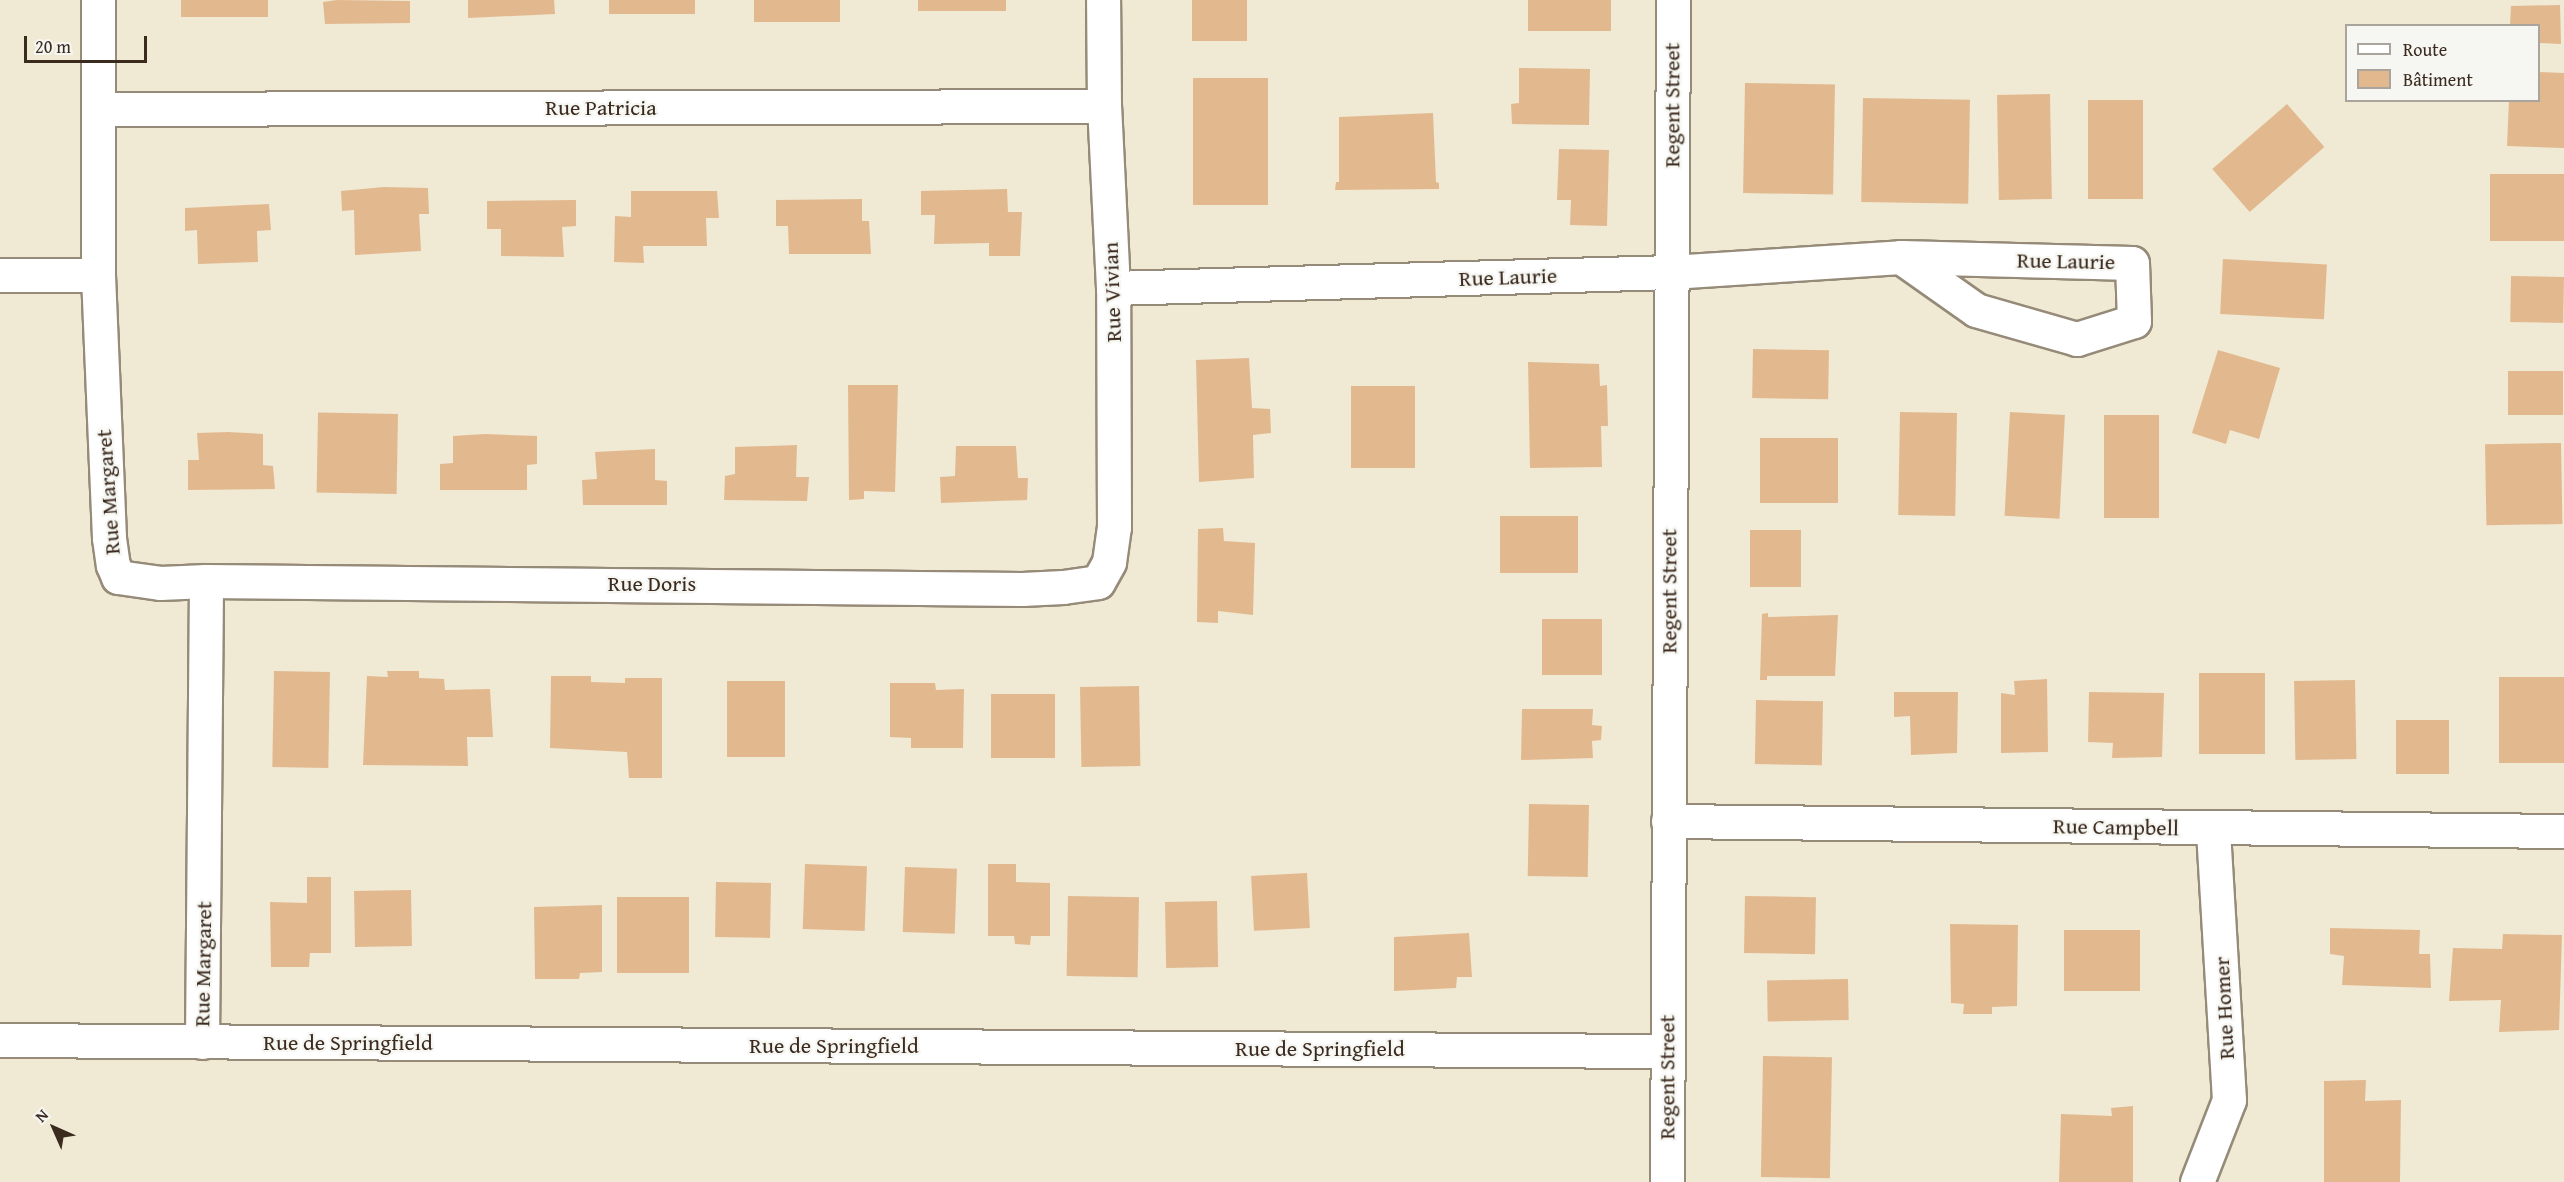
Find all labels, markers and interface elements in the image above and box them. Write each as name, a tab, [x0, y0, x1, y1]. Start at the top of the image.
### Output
scale bar	[27, 24, 150, 62]
legend	[2345, 24, 2540, 102]
text: 20 m	[35, 33, 71, 60]
text: Route	[2403, 36, 2447, 63]
street label: Regent Street	[1659, 43, 1685, 167]
text: Bâtiment	[2403, 66, 2473, 93]
street label: Rue Patricia	[545, 95, 657, 121]
street label: Rue Vivian	[1097, 241, 1127, 343]
street label: Rue Laurie	[2017, 247, 2115, 275]
street label: Rue Laurie	[1458, 262, 1558, 292]
street label: Rue Margaret	[90, 429, 126, 555]
street label: Regent Street	[1656, 529, 1682, 653]
street label: Rue Doris	[608, 571, 696, 597]
street label: Rue Campbell	[2053, 813, 2179, 841]
street label: Rue Margaret	[189, 901, 217, 1027]
street label: Rue Homer	[2208, 956, 2240, 1060]
street label: Regent Street	[1654, 1015, 1680, 1139]
street label: Rue de Springfield	[263, 1030, 433, 1056]
street label: Rue de Springfield	[749, 1033, 919, 1059]
street label: Rue de Springfield	[1235, 1036, 1405, 1062]
north arrow	[24, 1098, 84, 1158]
text: N	[29, 1103, 54, 1128]

